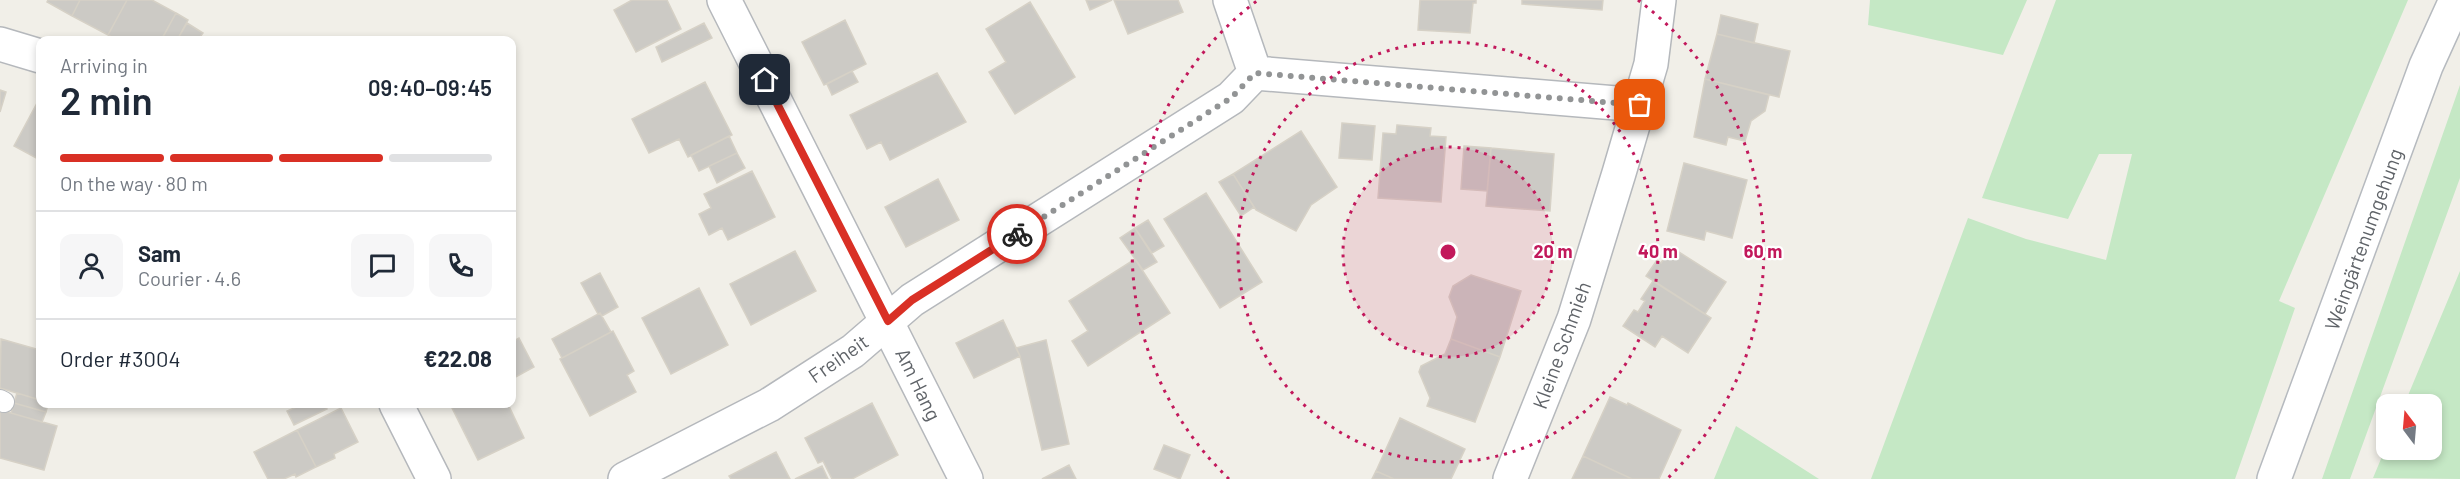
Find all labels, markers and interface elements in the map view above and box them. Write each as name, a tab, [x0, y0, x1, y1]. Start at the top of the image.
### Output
text: Arriving in	[60, 53, 148, 77]
pin	[739, 54, 790, 105]
icon: home	[748, 63, 781, 96]
text: 09:40–09:45	[368, 74, 492, 100]
text: 2 min	[60, 76, 153, 123]
pin	[1614, 79, 1665, 130]
icon: bag	[1623, 88, 1656, 121]
street label: Weingärtenumgehung	[2319, 145, 2407, 333]
text: On the way · 80 m	[60, 171, 208, 195]
courier	[987, 204, 1047, 264]
icon: bike	[1001, 218, 1034, 251]
button: person	[60, 234, 123, 297]
button: chat	[351, 234, 414, 297]
button: phone	[429, 234, 492, 297]
text: Sam	[138, 240, 181, 266]
text: 20 m	[1534, 240, 1572, 262]
text: 40 m	[1638, 240, 1678, 262]
text: 60 m	[1744, 240, 1782, 262]
centre of rings	[1438, 242, 1458, 262]
text: Courier · 4.6	[138, 266, 241, 290]
street label: Kleine Schmieh	[1527, 278, 1595, 412]
street label: Freiheit	[803, 329, 873, 387]
street label: Am Hang	[891, 344, 947, 424]
text: Order #3004	[60, 345, 181, 371]
text: €22.08	[424, 345, 492, 371]
north arrow	[2376, 394, 2442, 460]
map controls	[2376, 394, 2442, 460]

